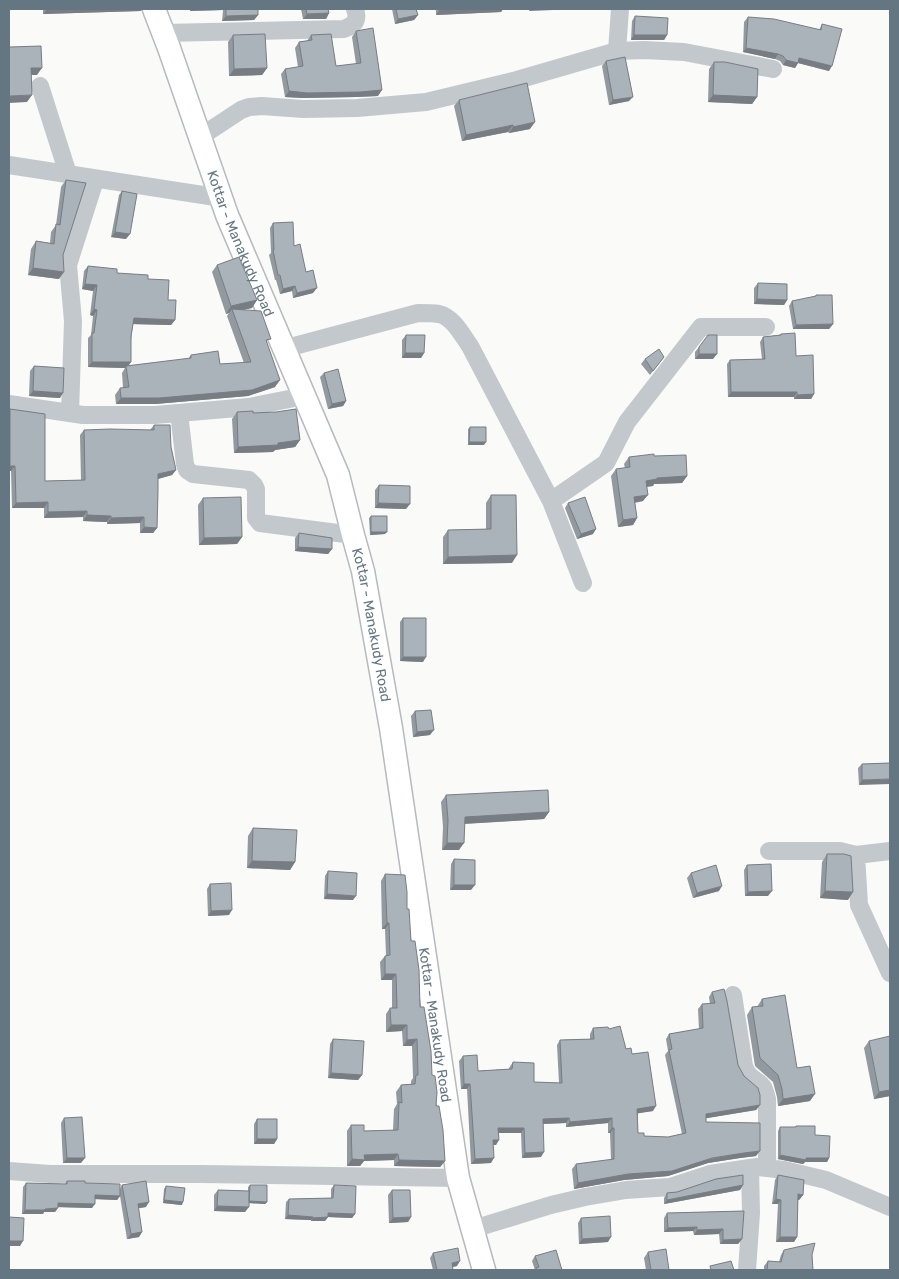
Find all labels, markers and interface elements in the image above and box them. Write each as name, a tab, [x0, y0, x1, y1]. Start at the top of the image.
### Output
street label: Kottar - Manakudy Road	[204, 168, 278, 319]
street label: Kottar - Manakudy Road	[348, 546, 395, 703]
street label: Kottar - Manakudy Road	[415, 946, 455, 1103]

